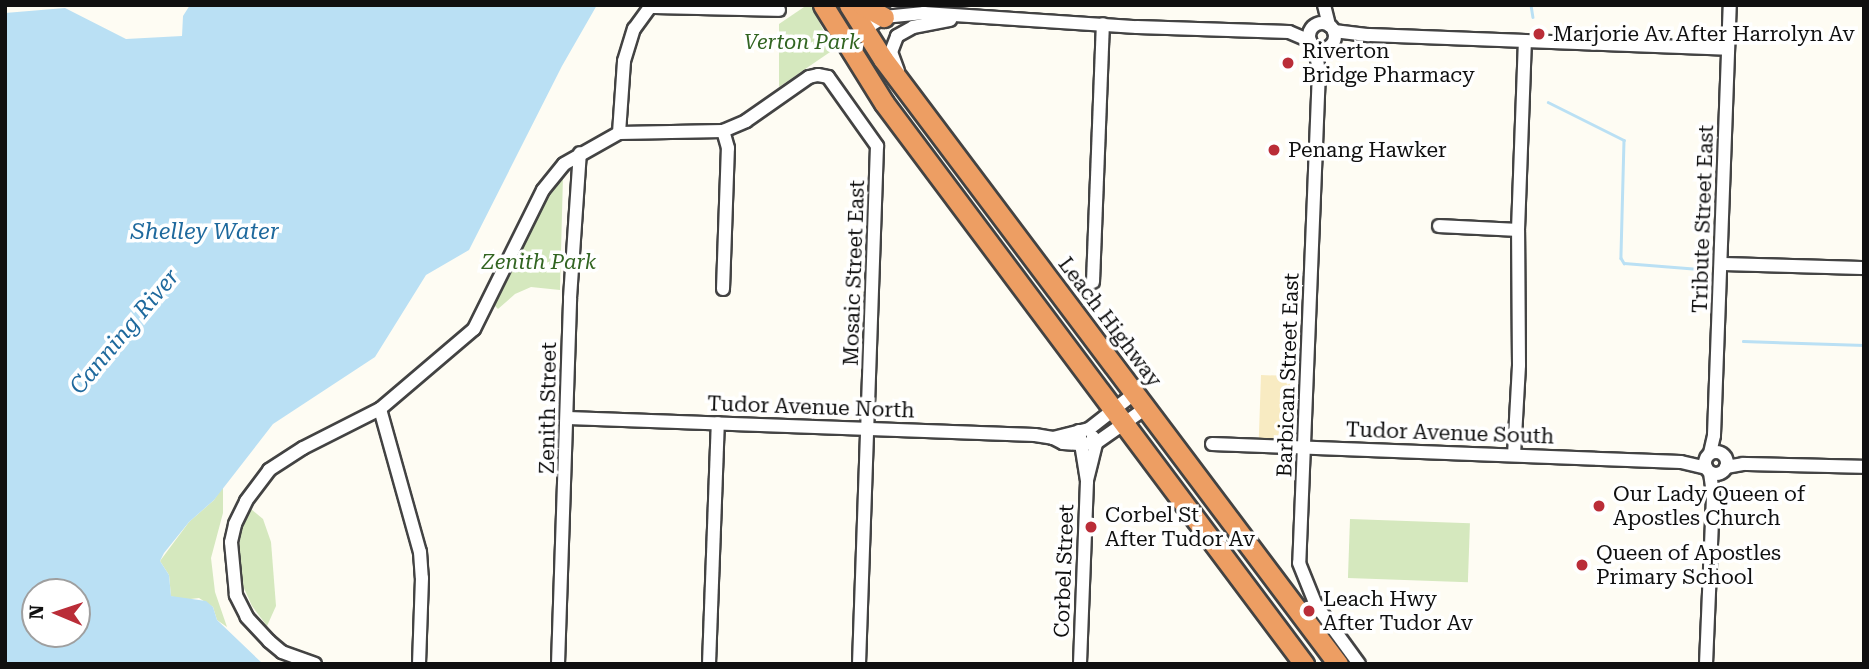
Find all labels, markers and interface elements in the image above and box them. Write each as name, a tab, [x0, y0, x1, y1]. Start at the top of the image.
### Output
place label: Marjorie Av After Harrolyn Av	[1553, 21, 1855, 47]
marker: Marjorie Av After Harrolyn Av	[1531, 26, 1547, 42]
park label: Verton Park	[744, 29, 860, 55]
place label: Riverton Bridge Pharmacy	[1302, 38, 1475, 88]
marker: Riverton Bridge Pharmacy	[1280, 55, 1296, 71]
street label: Tribute Street East	[1687, 124, 1719, 314]
place label: Penang Hawker	[1288, 137, 1447, 163]
marker: Penang Hawker	[1266, 142, 1282, 158]
street label: Mosaic Street East	[838, 180, 870, 366]
water label: Shelley Water	[131, 218, 279, 246]
park label: Zenith Park	[482, 249, 596, 275]
street label: Leach Highway	[1053, 252, 1167, 392]
water label: Canning River	[65, 264, 185, 400]
street label: Barbican Street East	[1272, 272, 1304, 478]
street label: Zenith Street	[534, 342, 562, 474]
street label: Tudor Avenue North	[707, 391, 915, 423]
street label: Tudor Avenue South	[1345, 417, 1555, 449]
place label: Our Lady Queen of Apostles Church	[1613, 481, 1805, 531]
marker: Our Lady Queen of Apostles Church	[1591, 498, 1607, 514]
place label: Corbel St After Tudor Av	[1105, 502, 1255, 552]
street label: Corbel Street	[1049, 504, 1079, 638]
marker: Corbel St After Tudor Av	[1083, 519, 1099, 535]
place label: Queen of Apostles Primary School	[1596, 540, 1781, 590]
marker: Queen of Apostles Primary School	[1574, 557, 1590, 573]
north arrow	[21, 578, 91, 648]
place label: Leach Hwy After Tudor Av	[1323, 586, 1473, 636]
marker: Leach Hwy After Tudor Av	[1301, 603, 1317, 619]
text: N	[25, 605, 48, 620]

